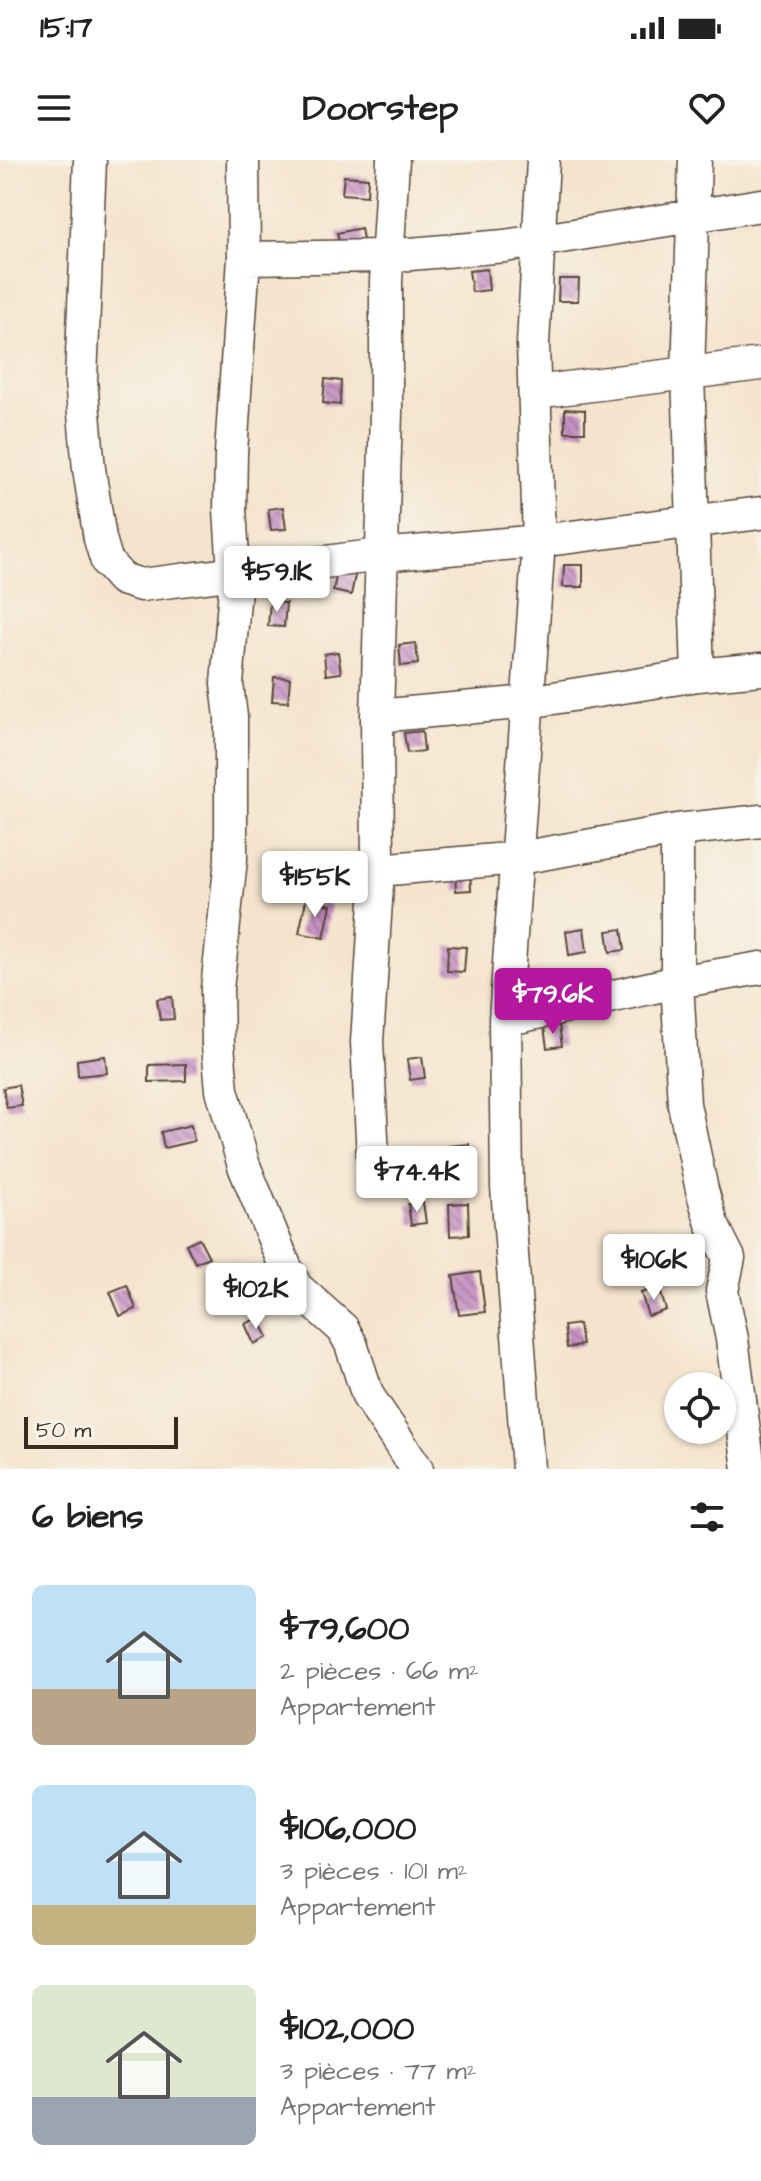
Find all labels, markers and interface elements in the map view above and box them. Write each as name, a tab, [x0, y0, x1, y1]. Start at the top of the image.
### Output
text: 15:17	[40, 7, 92, 49]
text: Doorstep	[303, 83, 458, 134]
icon: menu	[32, 86, 76, 130]
icon: heart	[685, 86, 729, 130]
pin: $59.1K	[212, 546, 342, 614]
text: $59.1K	[242, 554, 312, 590]
pin: $155K	[259, 851, 371, 919]
text: $155K	[280, 859, 350, 895]
pin: $79.6K	[488, 968, 618, 1036]
text: $79.6K	[513, 976, 593, 1012]
pin: $74.4K	[352, 1146, 482, 1214]
text: $74.4K	[374, 1154, 460, 1190]
pin: $106K	[598, 1234, 710, 1302]
text: $106K	[621, 1242, 687, 1278]
pin: $102K	[200, 1263, 312, 1331]
text: $102K	[224, 1271, 288, 1307]
map controls	[664, 1372, 736, 1444]
button: locate	[664, 1372, 736, 1444]
scale bar	[24, 1413, 178, 1449]
text: 50 m	[36, 1415, 91, 1446]
text: 6 biens	[32, 1493, 144, 1541]
icon: filters	[685, 1495, 729, 1539]
text: $79,600	[280, 1605, 409, 1653]
icon: home	[96, 1617, 192, 1713]
text: 2 pièces · 66 m²	[280, 1653, 479, 1689]
text: Appartement	[280, 1689, 436, 1725]
text: $106,000	[280, 1805, 416, 1853]
icon: home	[96, 1817, 192, 1913]
text: 3 pièces · 101 m²	[280, 1853, 468, 1889]
text: Appartement	[280, 1889, 436, 1925]
text: $102,000	[280, 2005, 415, 2053]
icon: home	[96, 2017, 192, 2113]
text: 3 pièces · 77 m²	[280, 2053, 477, 2089]
text: Appartement	[280, 2089, 436, 2125]

